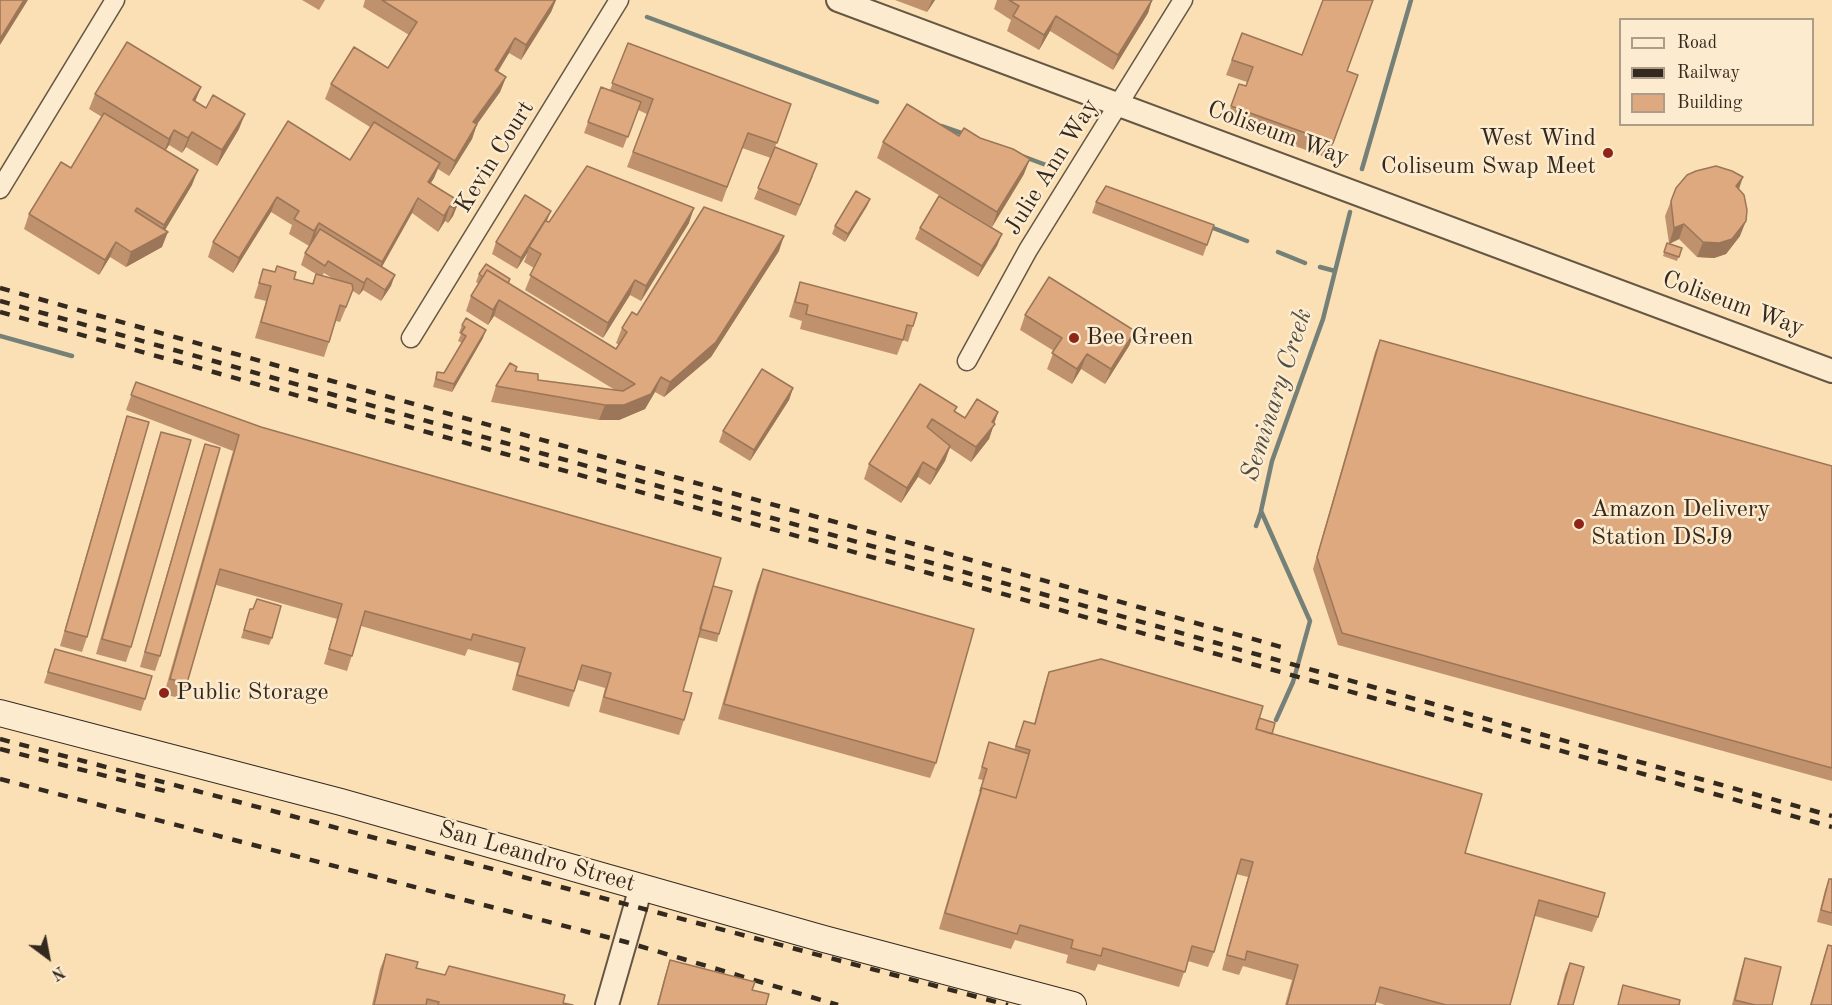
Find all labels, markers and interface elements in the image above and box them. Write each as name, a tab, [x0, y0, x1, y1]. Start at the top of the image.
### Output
legend	[1619, 18, 1814, 126]
text: Road	[1677, 34, 1717, 52]
text: Railway	[1677, 64, 1740, 82]
street label: Julie Ann Way	[999, 93, 1105, 241]
text: Building	[1677, 94, 1742, 112]
street label: Kevin Court	[449, 95, 541, 219]
street label: Coliseum Way	[1203, 95, 1353, 173]
place label: West Wind Coliseum Swap Meet	[1381, 125, 1596, 181]
marker: West Wind Coliseum Swap Meet	[1601, 146, 1615, 160]
street label: Coliseum Way	[1658, 265, 1808, 343]
water label: Seminary Creek	[1234, 305, 1320, 485]
place label: Bee Green	[1086, 324, 1194, 352]
marker: Bee Green	[1067, 331, 1081, 345]
place label: Amazon Delivery Station DSJ9	[1591, 496, 1770, 552]
marker: Amazon Delivery Station DSJ9	[1572, 517, 1586, 531]
place label: Public Storage	[176, 679, 328, 707]
marker: Public Storage	[157, 686, 171, 700]
street label: San Leandro Street	[435, 815, 639, 899]
north arrow	[18, 927, 78, 987]
text: N	[48, 962, 67, 982]

